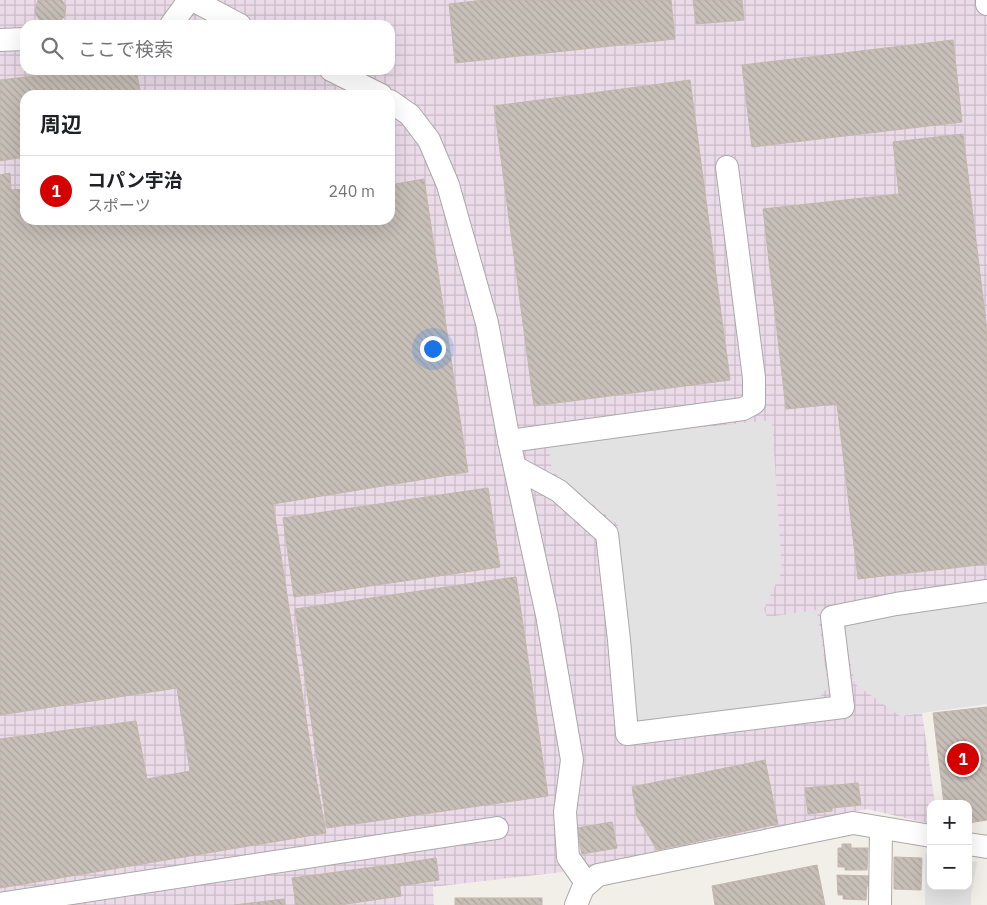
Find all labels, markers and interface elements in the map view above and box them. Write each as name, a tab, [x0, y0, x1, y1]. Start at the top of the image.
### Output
search box	[20, 20, 395, 75]
icon: search	[38, 34, 66, 62]
text: ここで検索	[78, 37, 173, 61]
text: 周辺	[40, 110, 82, 138]
text: コパン宇治	[87, 168, 183, 192]
text: 1	[51, 181, 61, 201]
text: 240 m	[328, 181, 375, 201]
text: スポーツ	[87, 195, 151, 215]
your location	[420, 336, 446, 362]
pin: 1	[947, 740, 979, 778]
map controls	[927, 800, 972, 890]
button: +	[927, 800, 972, 845]
button: −	[927, 845, 972, 890]

